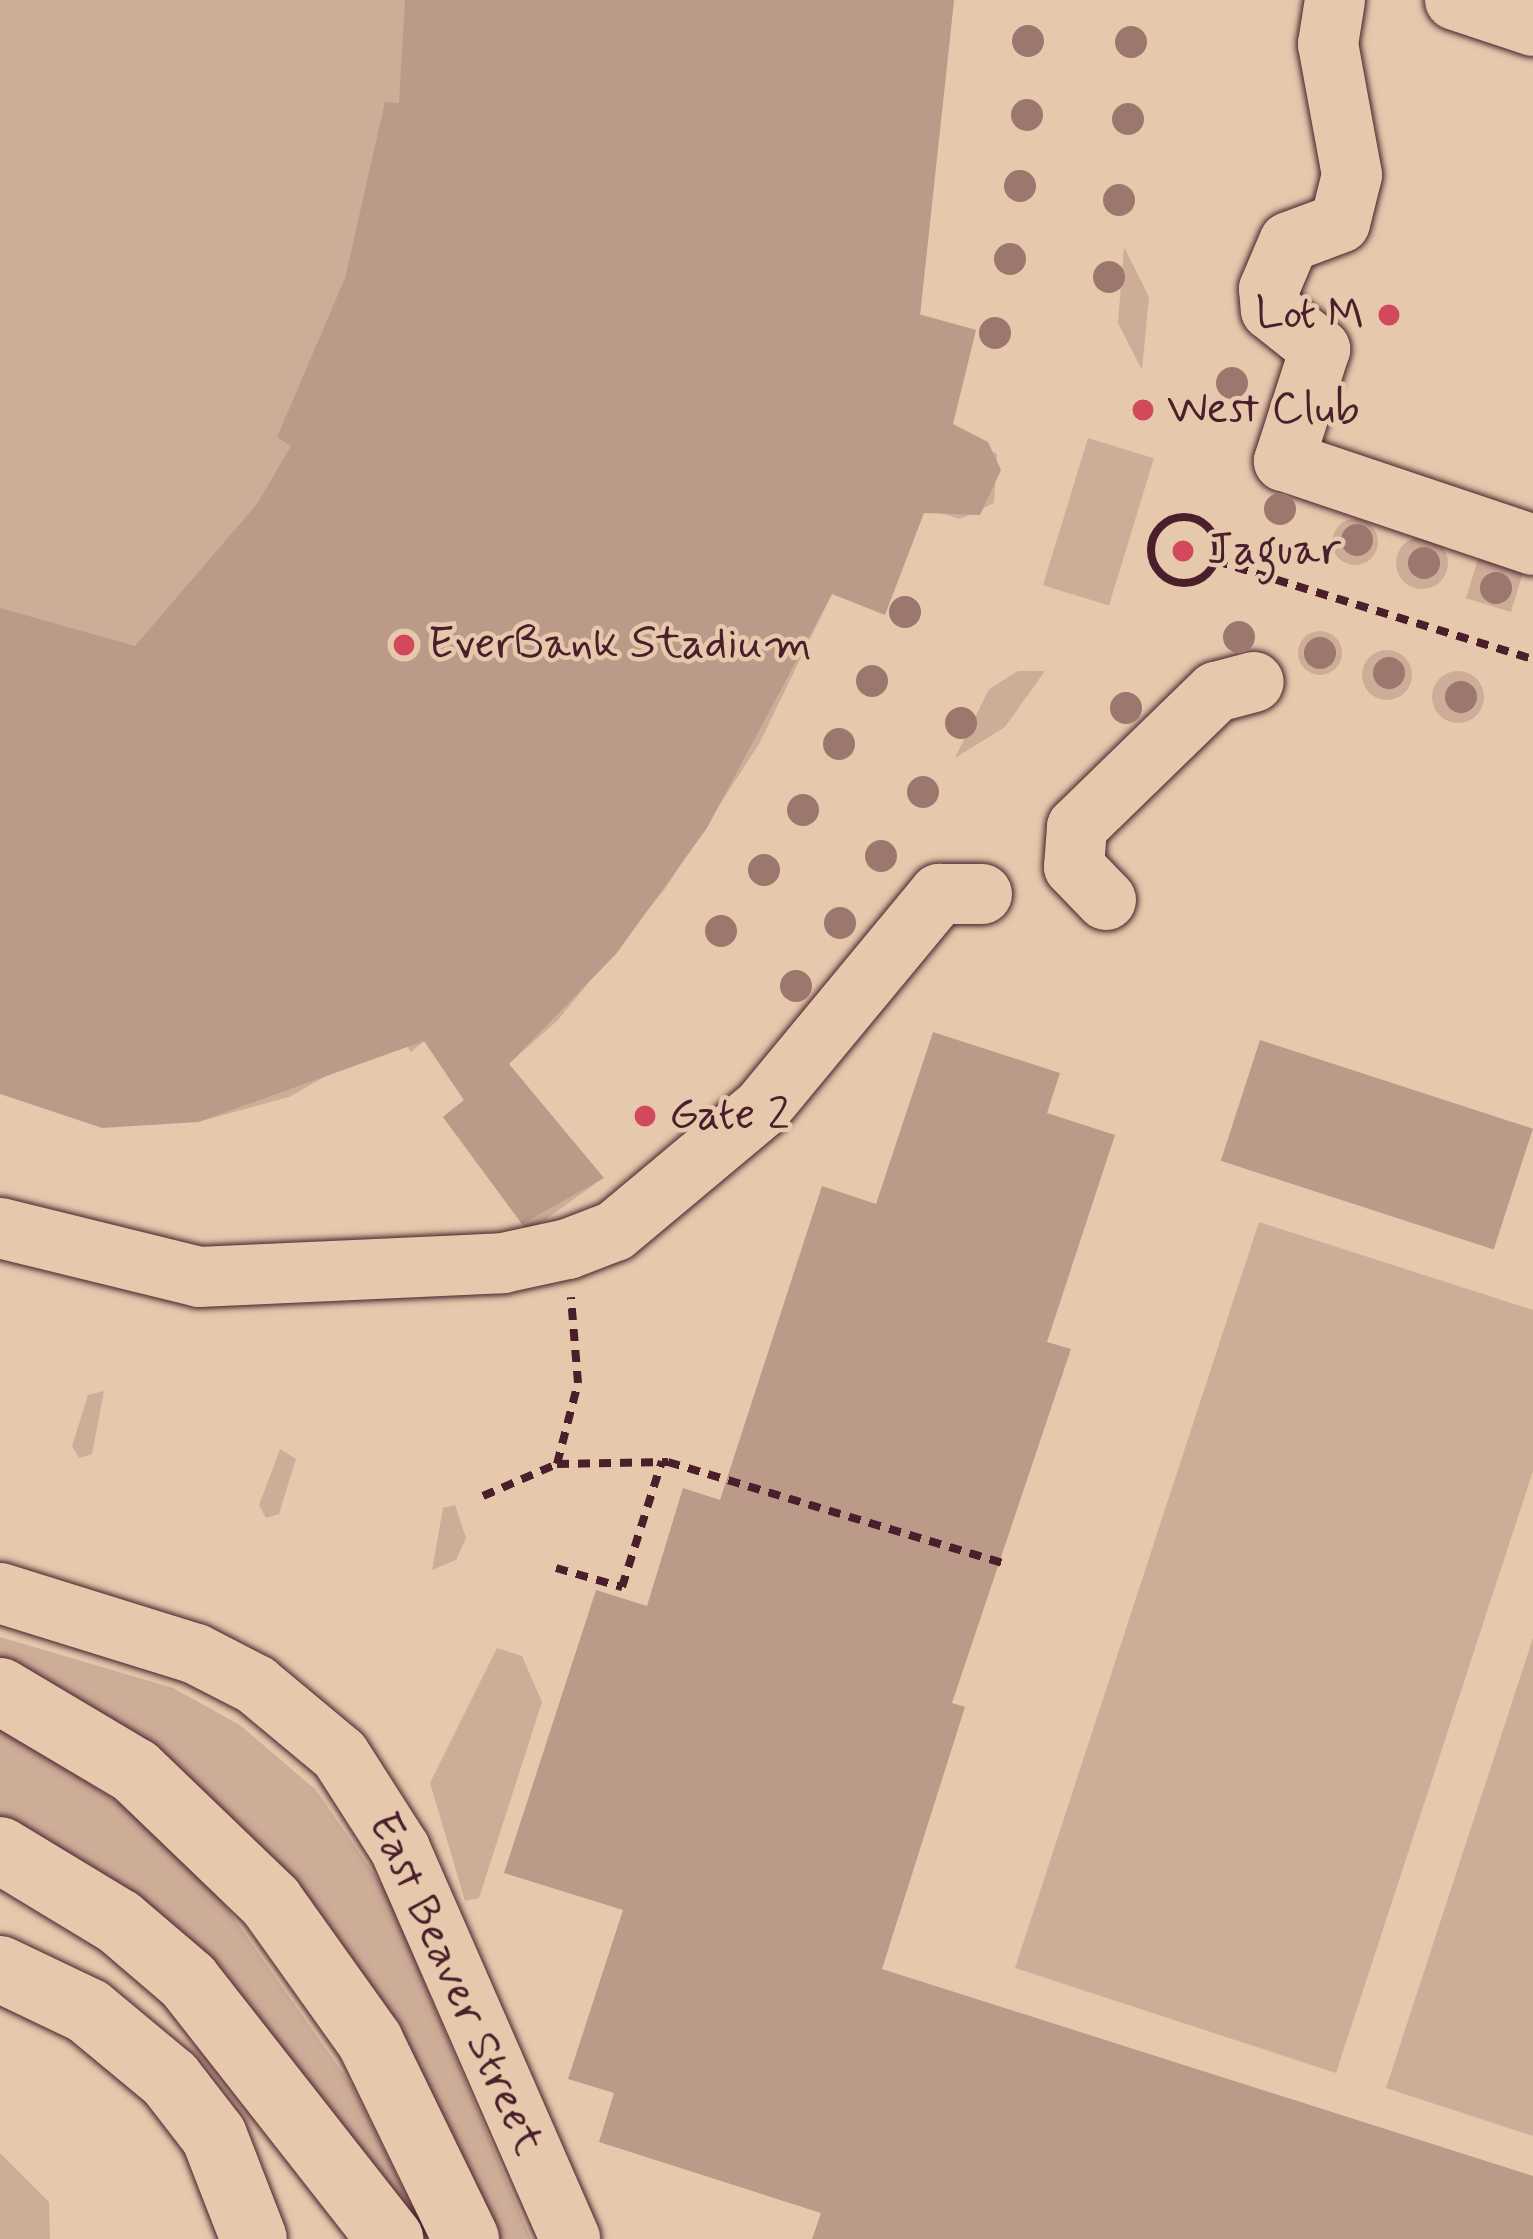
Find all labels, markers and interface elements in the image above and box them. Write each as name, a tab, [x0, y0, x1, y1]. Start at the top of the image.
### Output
place label: Lot M	[1253, 288, 1365, 342]
marker: Lot M	[1376, 302, 1402, 328]
place label: West Club	[1167, 383, 1360, 437]
marker: West Club	[1130, 397, 1156, 423]
place label: Jaguar	[1207, 524, 1341, 578]
marker: Jaguar	[1170, 538, 1196, 564]
place label: EverBank Stadium	[428, 618, 789, 672]
marker: EverBank Stadium	[391, 632, 417, 658]
place label: Gate 2	[669, 1089, 790, 1143]
marker: Gate 2	[632, 1103, 658, 1129]
street label: East Beaver Street	[355, 1804, 555, 2164]

